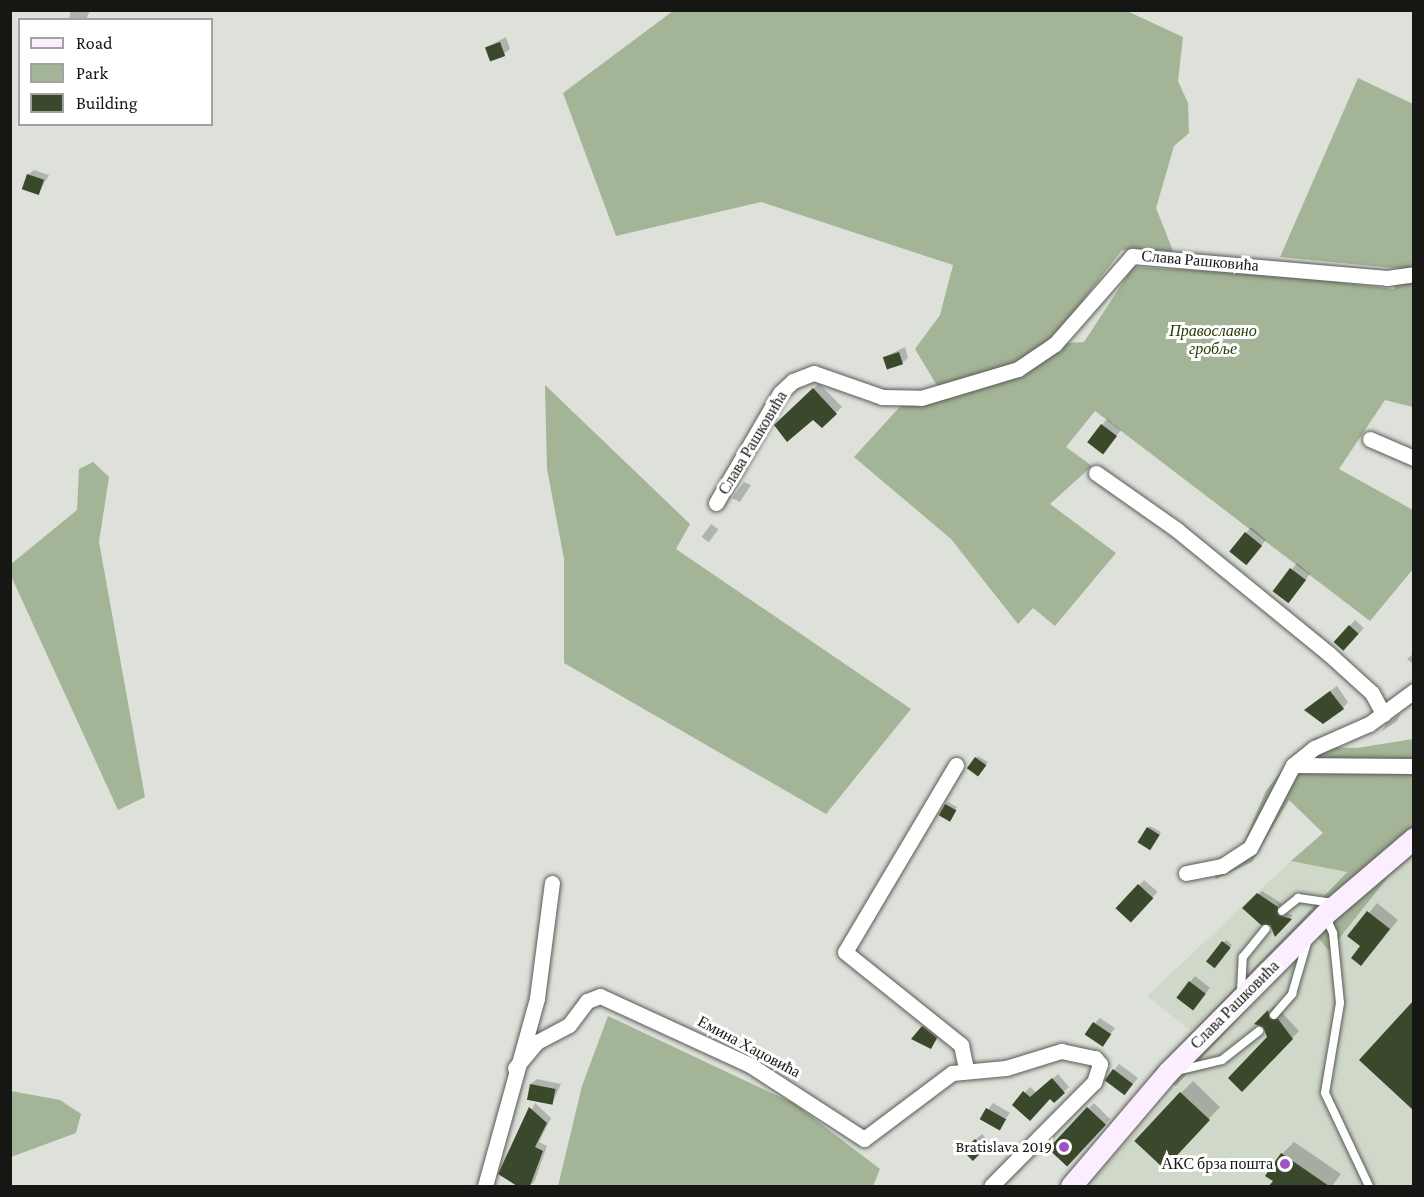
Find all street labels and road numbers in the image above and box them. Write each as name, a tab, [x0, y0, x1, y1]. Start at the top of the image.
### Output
street label: Слава Рашковића	[1141, 246, 1259, 276]
street label: Слава Рашковића	[714, 388, 792, 498]
street label: Слава Рашковића	[1187, 957, 1283, 1053]
street label: Емина Хаџовића	[694, 1012, 804, 1082]

